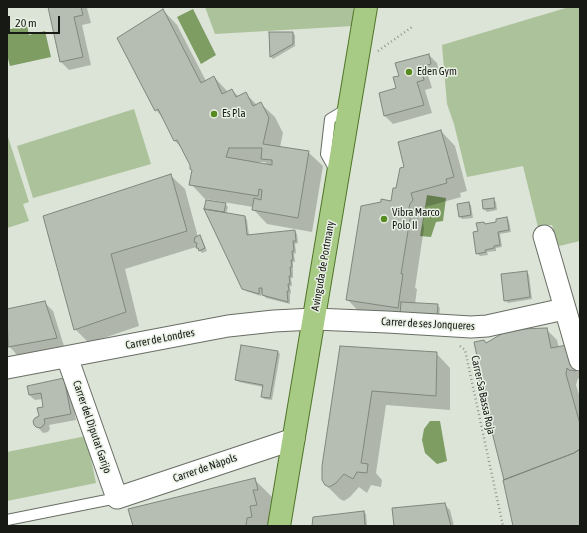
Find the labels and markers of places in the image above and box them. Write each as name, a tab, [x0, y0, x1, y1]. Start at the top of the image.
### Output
place label: Eden Gym	[417, 65, 457, 79]
marker: Eden Gym	[404, 67, 414, 77]
place label: Es Pla	[222, 107, 245, 121]
marker: Es Pla	[209, 109, 219, 119]
place label: Vibra Marco Polo II	[392, 206, 440, 232]
marker: Vibra Marco Polo II	[379, 214, 389, 224]

